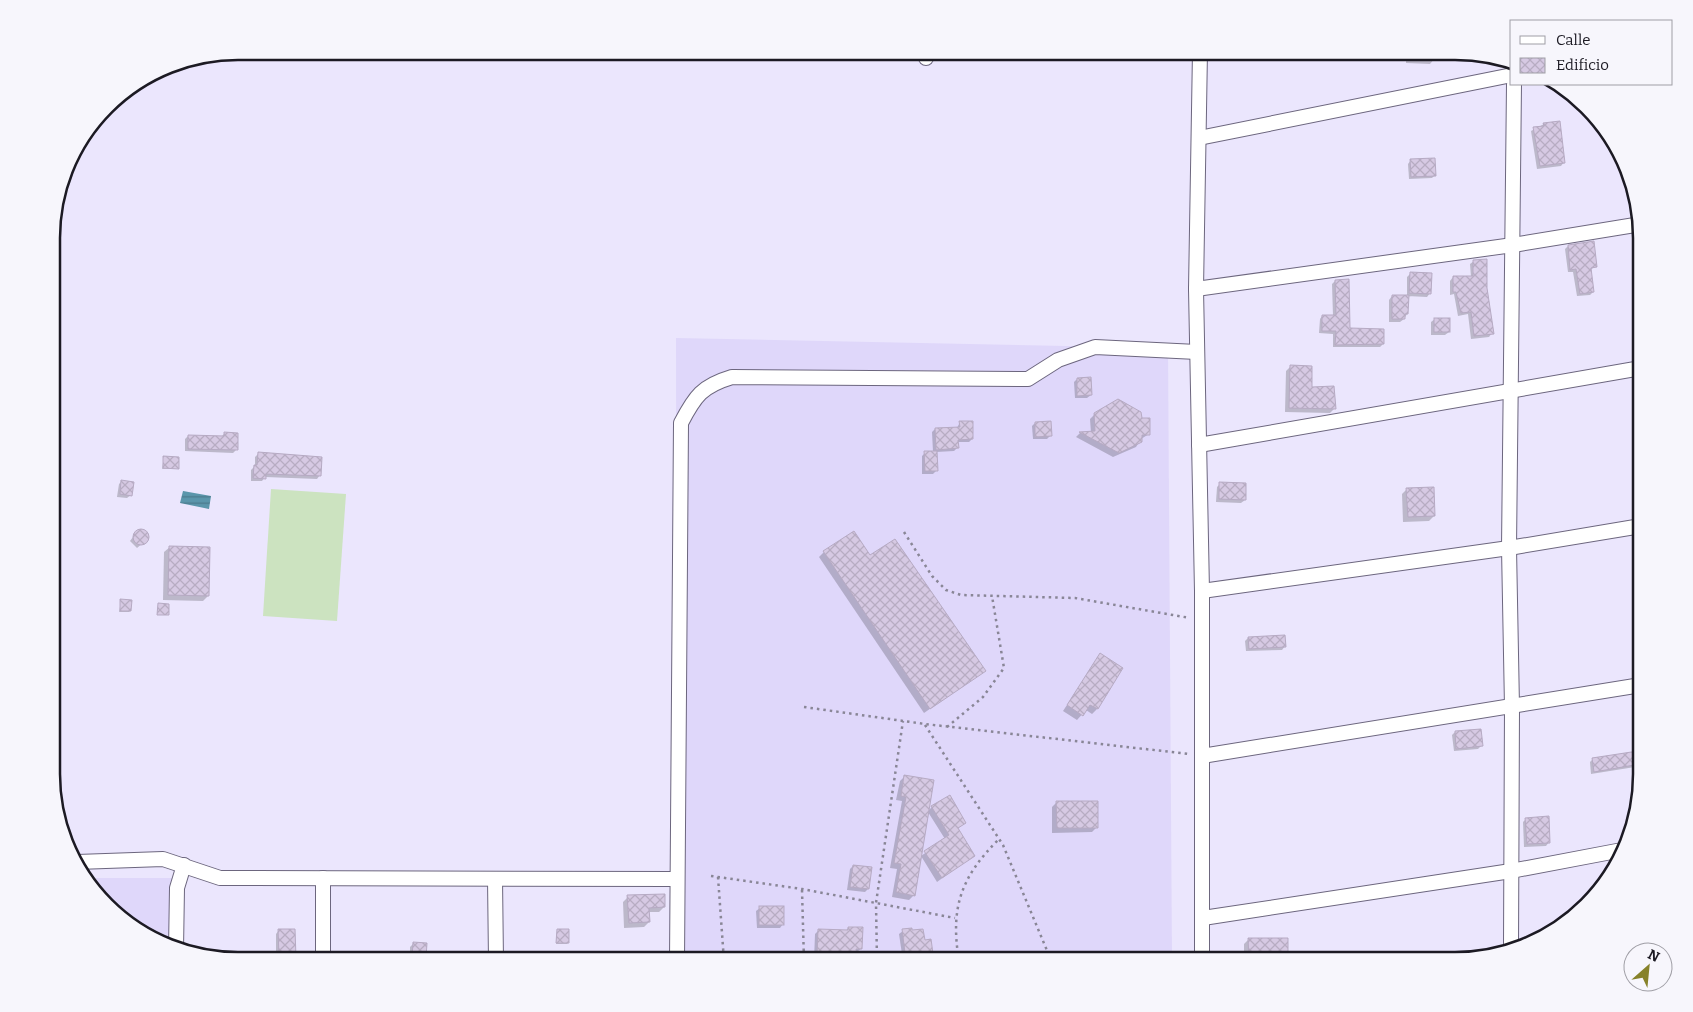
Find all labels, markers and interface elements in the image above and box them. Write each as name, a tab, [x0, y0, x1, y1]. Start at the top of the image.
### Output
legend	[1510, 20, 1673, 85]
text: Calle	[1556, 31, 1590, 49]
text: Edificio	[1556, 56, 1609, 74]
north arrow	[1623, 942, 1673, 992]
text: N	[1645, 946, 1663, 966]

